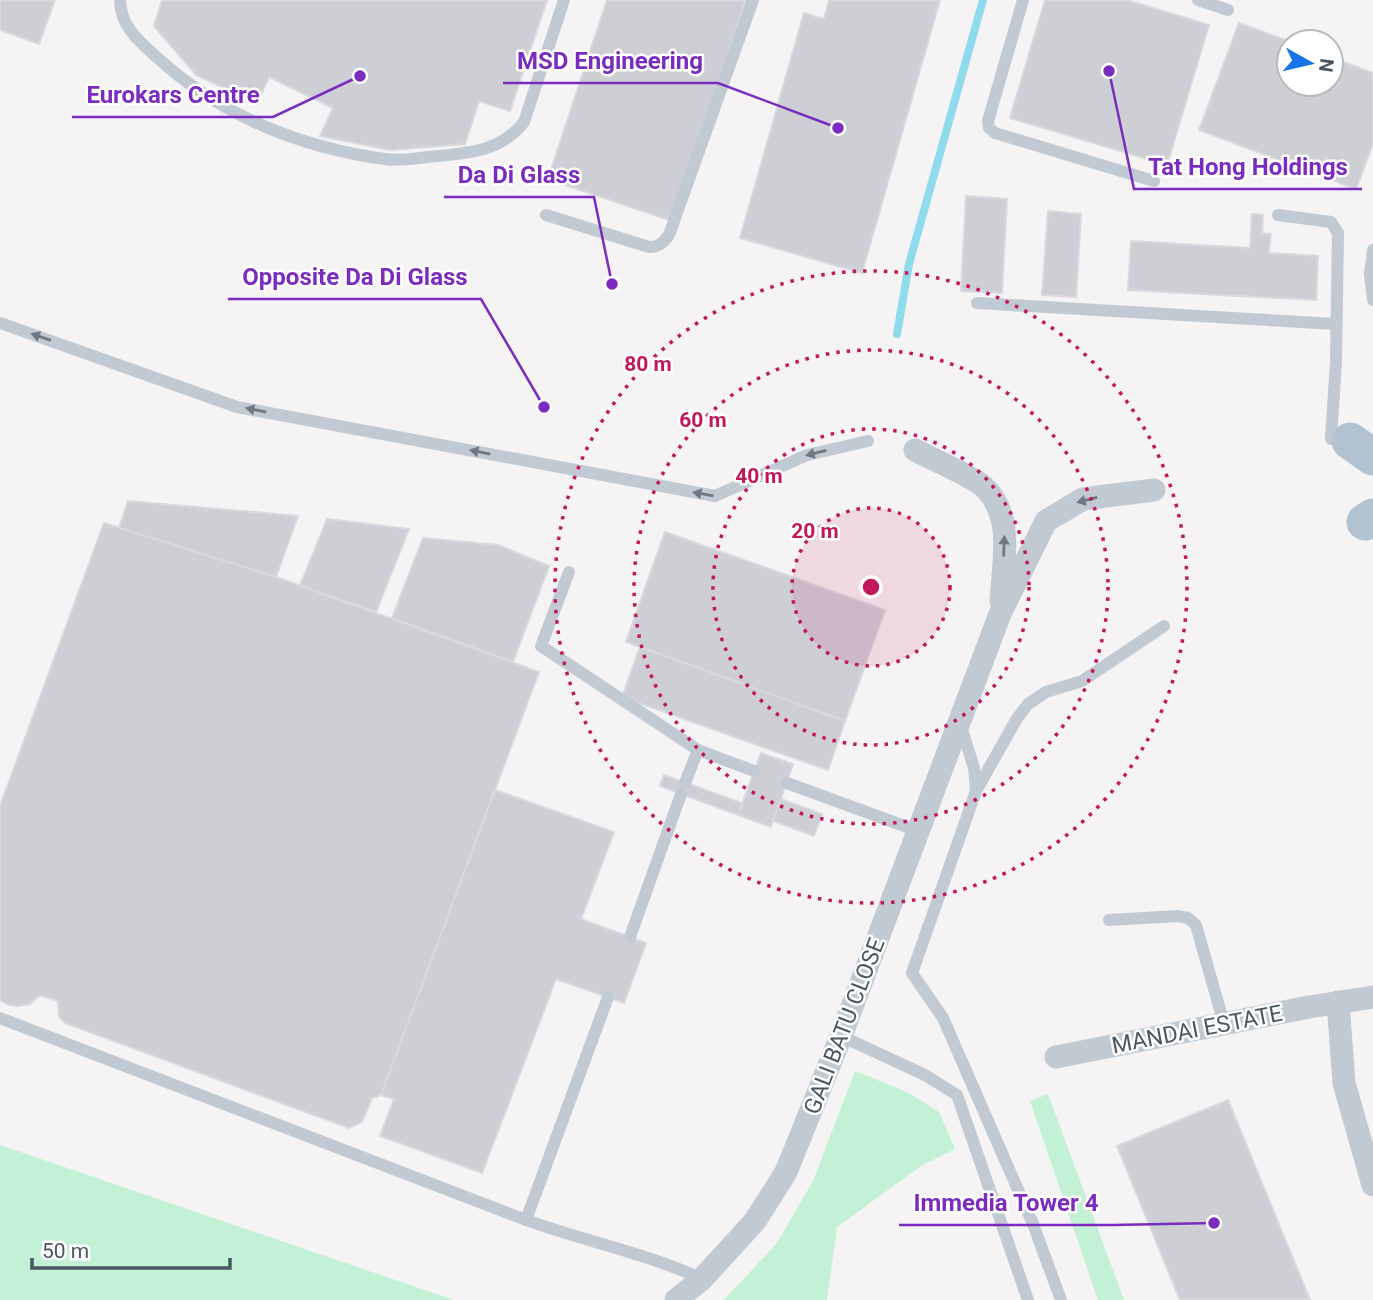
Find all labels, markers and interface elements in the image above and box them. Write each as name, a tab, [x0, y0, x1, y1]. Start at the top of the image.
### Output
north arrow	[1275, 28, 1345, 98]
callout: MSD Engineering	[503, 38, 718, 83]
text: MSD Engineering	[517, 47, 703, 75]
text: N	[1314, 57, 1339, 74]
callout: Eurokars Centre	[72, 72, 273, 117]
text: Eurokars Centre	[86, 81, 260, 109]
callout: Tat Hong Holdings	[1134, 144, 1362, 189]
callout: Da Di Glass	[444, 152, 594, 197]
text: Tat Hong Holdings	[1148, 153, 1348, 181]
text: Da Di Glass	[458, 161, 580, 189]
callout: Opposite Da Di Glass	[228, 254, 481, 299]
text: Opposite Da Di Glass	[242, 263, 468, 291]
one-way arrow	[30, 331, 51, 342]
text: 80 m	[624, 352, 672, 376]
one-way arrow	[245, 404, 267, 415]
text: 60 m	[679, 408, 727, 432]
one-way arrow	[469, 446, 491, 457]
one-way arrow	[805, 448, 827, 459]
text: 40 m	[735, 464, 783, 488]
one-way arrow	[692, 488, 714, 499]
one-way arrow	[1075, 495, 1097, 506]
text: 20 m	[791, 519, 839, 543]
one-way arrow	[999, 535, 1010, 557]
centre of rings	[859, 575, 883, 599]
street label: GALI BATU CLOSE	[798, 934, 890, 1118]
street label: MANDAI ESTATE	[1109, 1000, 1285, 1059]
callout: Immedia Tower 4	[899, 1180, 1113, 1225]
text: Immedia Tower 4	[913, 1189, 1099, 1217]
scale bar	[32, 1226, 229, 1270]
text: 50 m	[42, 1239, 89, 1263]

